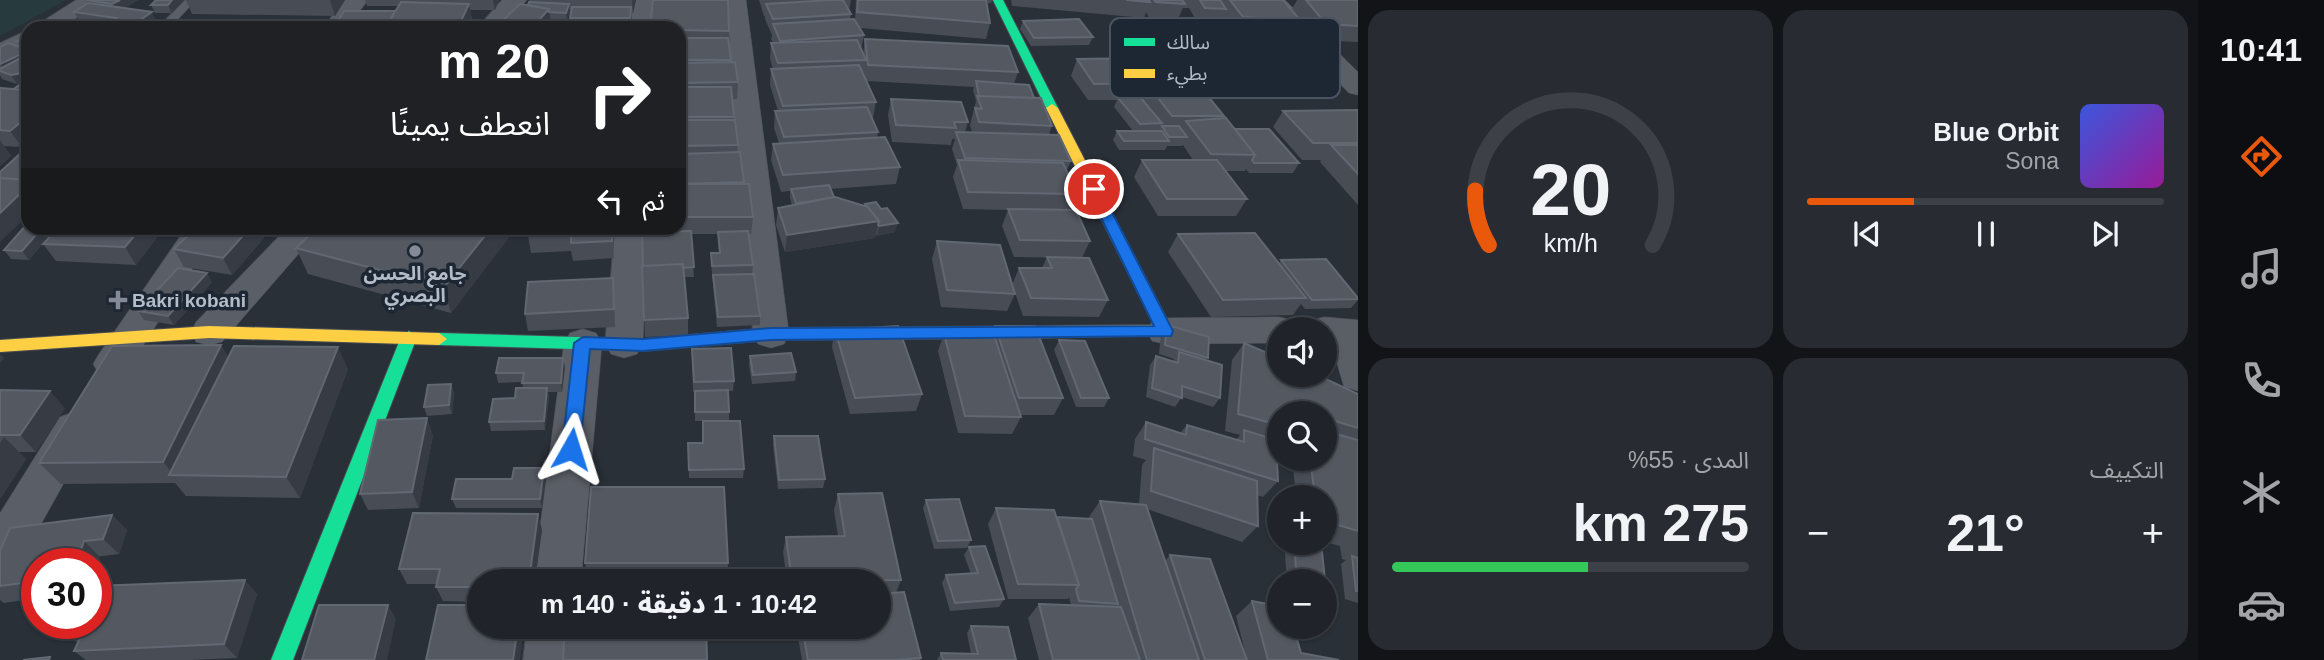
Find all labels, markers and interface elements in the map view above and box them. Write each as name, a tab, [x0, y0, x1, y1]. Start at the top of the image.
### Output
legend	[1110, 18, 1340, 98]
text: سالك	[1167, 32, 1210, 53]
text: 10:41	[2220, 32, 2302, 68]
text: 20 m	[438, 34, 550, 88]
icon: right	[574, 49, 665, 140]
text: بطيء	[1167, 63, 1207, 88]
text: انعطف يمينًا	[390, 106, 550, 142]
text: Blue Orbit	[1933, 117, 2059, 147]
icon: directions	[2237, 132, 2286, 181]
text: Sona	[2005, 148, 2059, 174]
text: 20	[1530, 149, 1611, 230]
pin	[1064, 159, 1124, 219]
icon: arrive	[1075, 170, 1113, 208]
icon: left	[591, 182, 629, 220]
text: ثم	[643, 186, 665, 216]
icon: previous	[1848, 215, 1886, 253]
icon: pause	[1967, 215, 2005, 253]
icon: next	[2086, 215, 2124, 253]
text: km/h	[1543, 229, 1598, 257]
marker: جامع الحسن البصري	[407, 243, 423, 259]
icon: music	[2237, 244, 2286, 293]
place label: جامع الحسن البصري	[363, 263, 467, 310]
place label: Bakri kobani	[132, 290, 246, 311]
marker: Bakri kobani	[110, 292, 126, 308]
map controls	[1267, 317, 1337, 639]
button: sound	[1267, 317, 1337, 387]
icon: phone	[2237, 356, 2286, 405]
button: search	[1267, 401, 1337, 471]
position arrow	[534, 412, 608, 486]
text: المدى · 55%	[1628, 447, 1749, 473]
text: التكييف	[2090, 457, 2164, 483]
icon: climate	[2237, 468, 2286, 517]
button: +	[1267, 485, 1337, 555]
text: 275 km	[1573, 494, 1749, 552]
text: 21°	[1946, 504, 2025, 562]
text: −	[1807, 512, 1829, 554]
text: +	[2142, 512, 2164, 554]
speed limit sign: 30	[21, 548, 112, 639]
button: −	[1267, 569, 1337, 639]
icon: car	[2237, 580, 2286, 629]
text: 10:42 · 1 دقيقة · 140 m	[541, 589, 817, 619]

